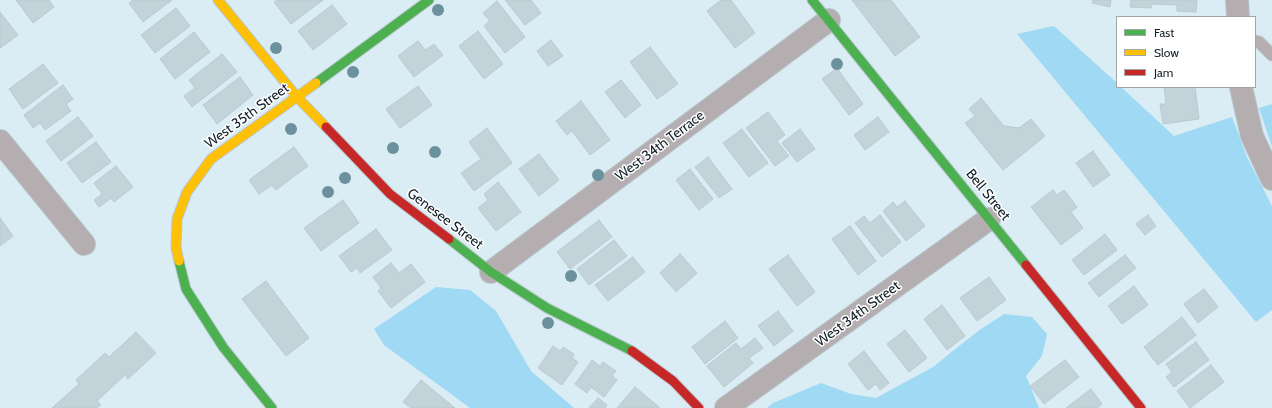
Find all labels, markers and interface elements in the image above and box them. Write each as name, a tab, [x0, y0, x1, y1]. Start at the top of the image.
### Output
legend	[1116, 16, 1256, 88]
text: Fast	[1154, 25, 1174, 40]
text: Slow	[1154, 45, 1179, 60]
text: Jam	[1154, 65, 1173, 80]
street label: West 35th Street	[202, 80, 292, 152]
street label: West 34th Terrace	[612, 107, 708, 185]
street label: Bell Street	[962, 166, 1014, 224]
street label: Genesee Street	[404, 185, 486, 253]
street label: West 34th Street	[812, 278, 904, 350]

